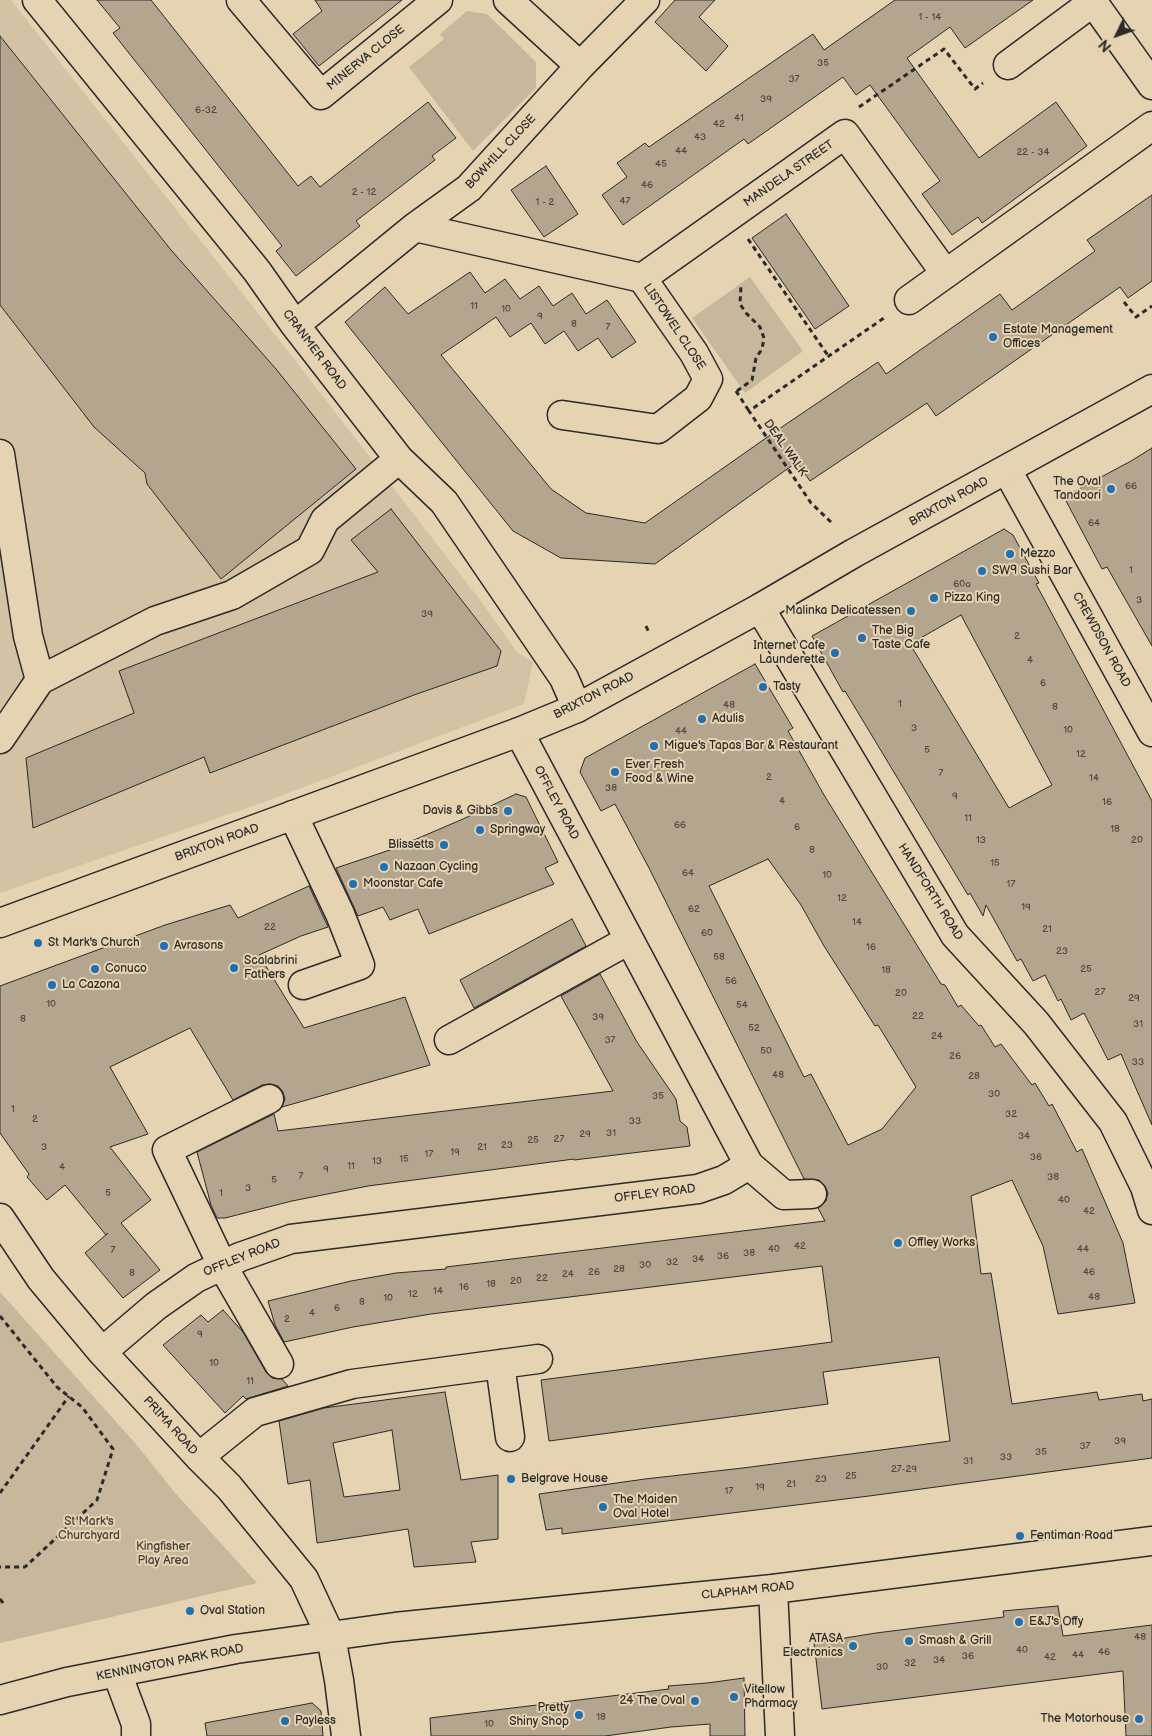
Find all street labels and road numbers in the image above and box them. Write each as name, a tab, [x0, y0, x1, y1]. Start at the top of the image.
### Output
street label: MINERVA CLOSE	[324, 22, 408, 94]
street label: BOWHILL CLOSE	[463, 112, 539, 192]
street label: MANDELA STREET	[741, 138, 837, 210]
street label: LISTOWEL CLOSE	[640, 281, 708, 373]
street label: CRANMER ROAD	[279, 307, 349, 393]
street label: DEAL WALK	[760, 417, 810, 479]
street label: BRIXTON ROAD	[907, 474, 991, 530]
street label: CREWDSON ROAD	[1069, 590, 1133, 690]
street label: BRIXTON ROAD	[551, 669, 637, 723]
street label: OFFLEY ROAD	[530, 763, 582, 843]
street label: BRIXTON ROAD	[173, 821, 261, 865]
street label: HANDFORTH ROAD	[894, 841, 966, 943]
street label: OFFLEY ROAD	[613, 1182, 697, 1206]
street label: OFFLEY ROAD	[201, 1236, 283, 1280]
street label: PRIMA ROAD	[140, 1394, 200, 1458]
street label: CLAPHAM ROAD	[701, 1579, 795, 1603]
street label: KENNINGTON PARK ROAD	[95, 1642, 245, 1684]

